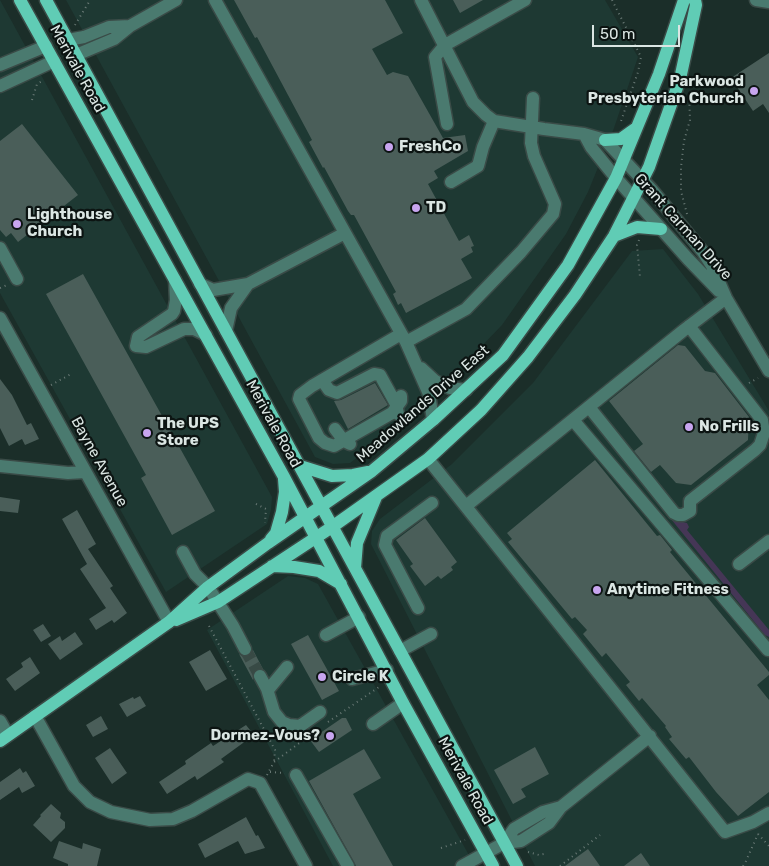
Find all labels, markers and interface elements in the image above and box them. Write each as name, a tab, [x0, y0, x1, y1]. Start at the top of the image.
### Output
scale bar	[594, 15, 682, 47]
street label: Merivale Road	[46, 22, 108, 116]
text: 50 m	[600, 25, 635, 43]
place label: Parkwood Presbyterian Church	[588, 73, 744, 108]
marker: Parkwood Presbyterian Church	[748, 85, 760, 97]
place label: FreshCo	[399, 138, 462, 156]
marker: FreshCo	[383, 141, 395, 153]
street label: Grant Carman Drive	[630, 170, 736, 284]
place label: TD	[426, 199, 446, 217]
marker: TD	[410, 202, 422, 214]
place label: Lighthouse Church	[27, 206, 112, 241]
marker: Lighthouse Church	[11, 218, 23, 230]
street label: Meadowlands Drive East	[353, 341, 493, 467]
street label: Merivale Road	[242, 377, 304, 471]
street label: Bayne Avenue	[67, 414, 131, 510]
place label: The UPS Store	[157, 415, 219, 450]
place label: No Frills	[699, 418, 759, 436]
marker: No Frills	[683, 421, 695, 433]
marker: The UPS Store	[141, 427, 153, 439]
place label: Anytime Fitness	[607, 581, 729, 599]
marker: Anytime Fitness	[591, 584, 603, 596]
place label: Circle K	[332, 668, 389, 686]
marker: Circle K	[316, 671, 328, 683]
place label: Dormez-Vous?	[211, 727, 320, 745]
marker: Dormez-Vous?	[324, 730, 336, 742]
street label: Merivale Road	[434, 734, 496, 828]

